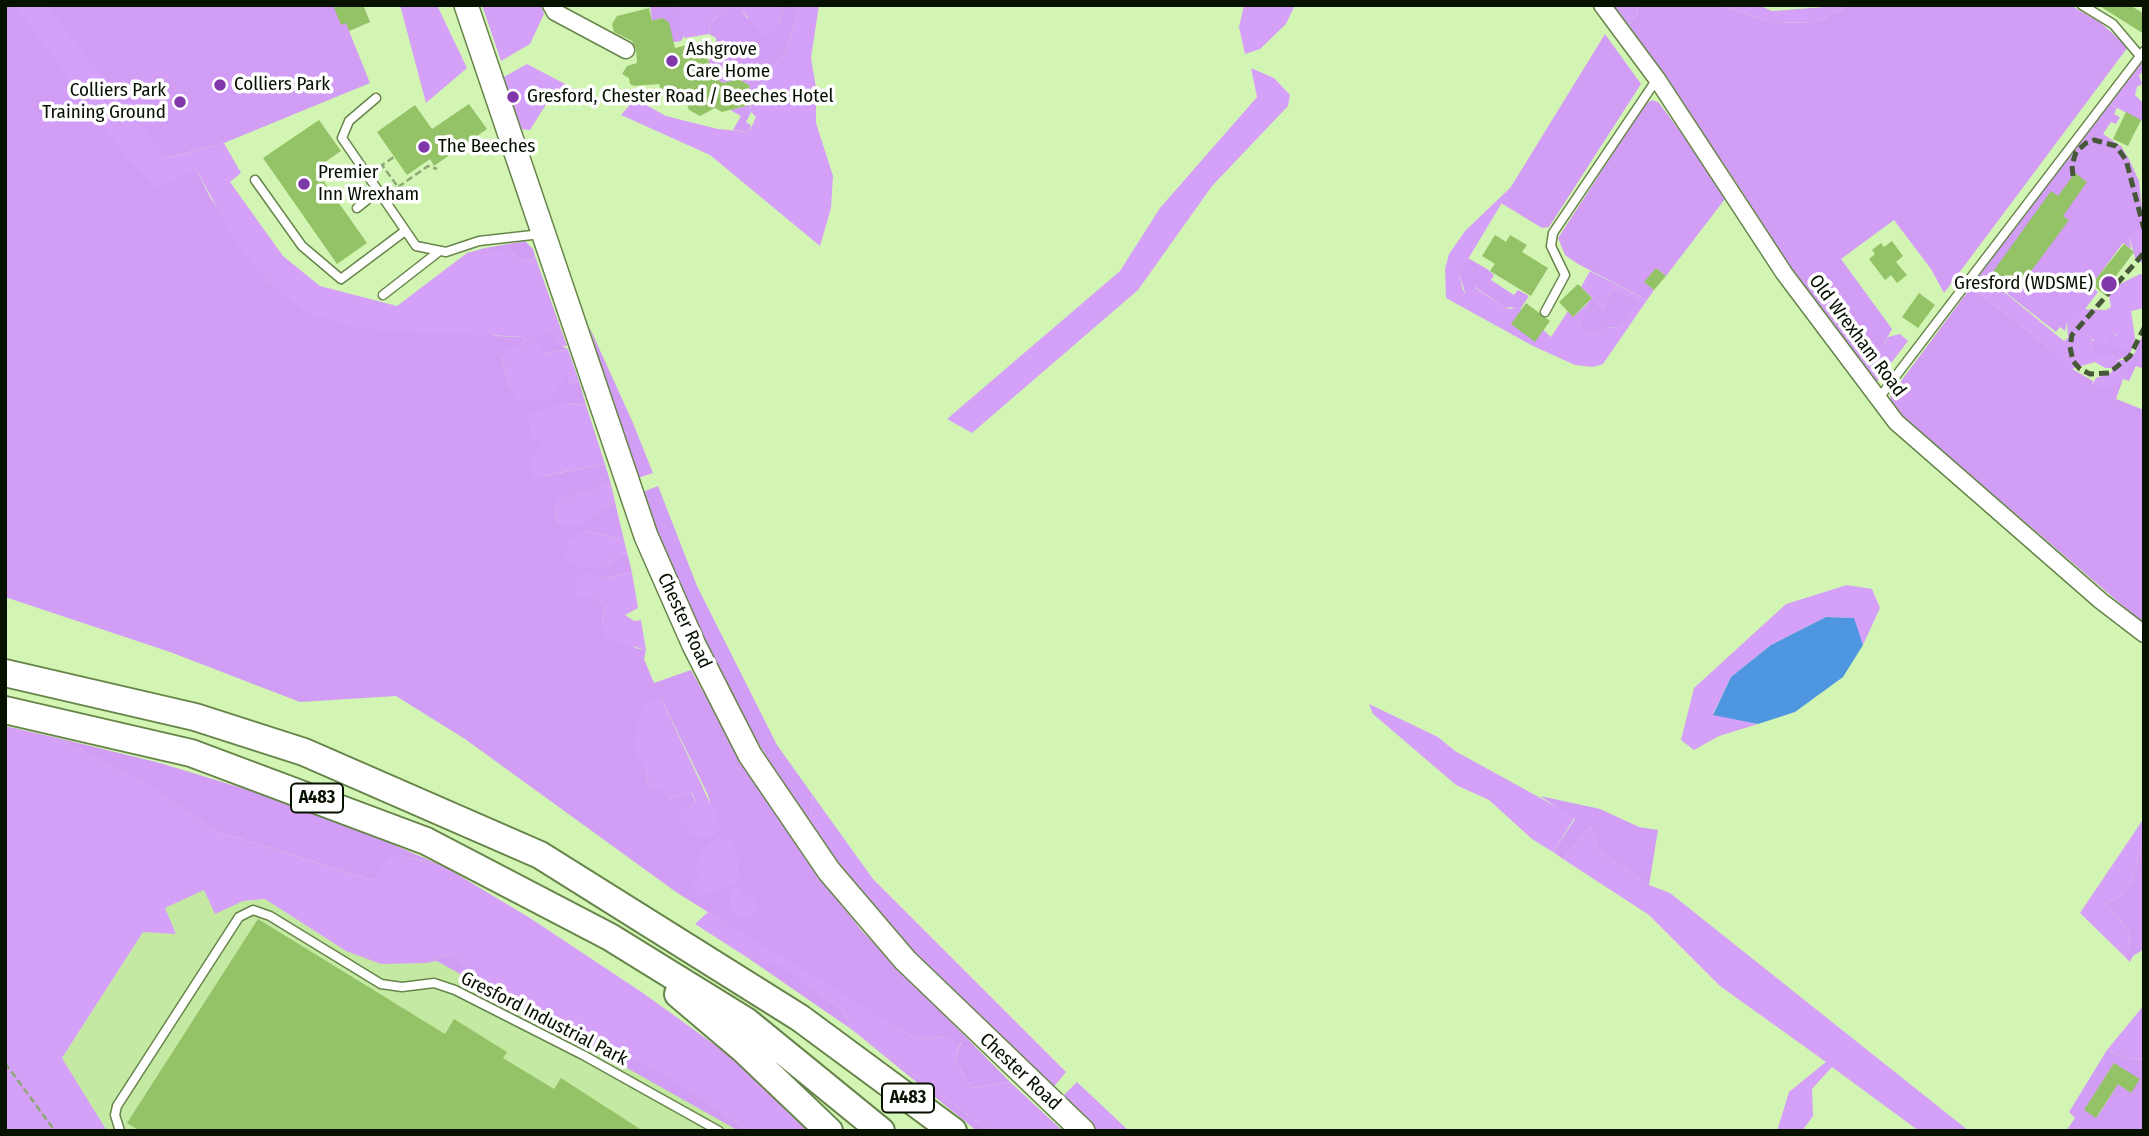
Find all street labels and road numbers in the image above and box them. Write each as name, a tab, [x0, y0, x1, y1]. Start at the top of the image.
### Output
street label: Old Wrexham Road	[1804, 270, 1910, 402]
street label: Chester Road	[652, 570, 716, 672]
road number: A483	[291, 784, 343, 812]
street label: Gresford Industrial Park	[457, 967, 631, 1071]
street label: Chester Road	[975, 1029, 1065, 1115]
road number: A483	[882, 1084, 934, 1112]

